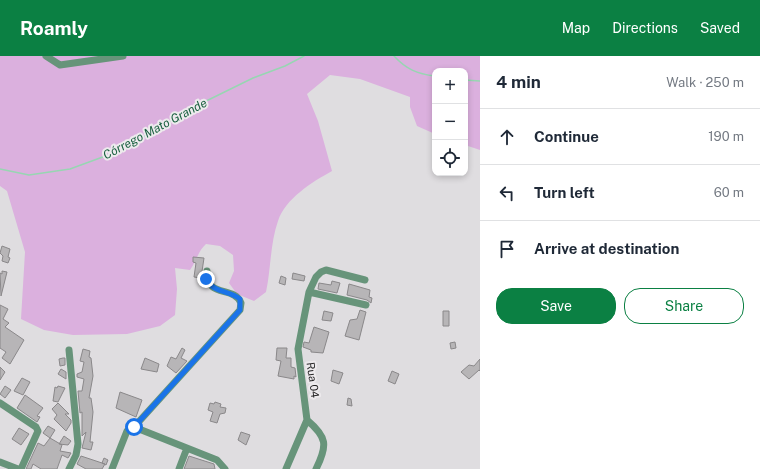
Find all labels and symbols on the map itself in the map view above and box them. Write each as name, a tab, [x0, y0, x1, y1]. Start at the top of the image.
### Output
water label: Córrego Mato Grande	[101, 95, 210, 162]
route end	[197, 270, 215, 288]
street label: Rua 04	[305, 361, 321, 399]
route start	[125, 418, 143, 436]

